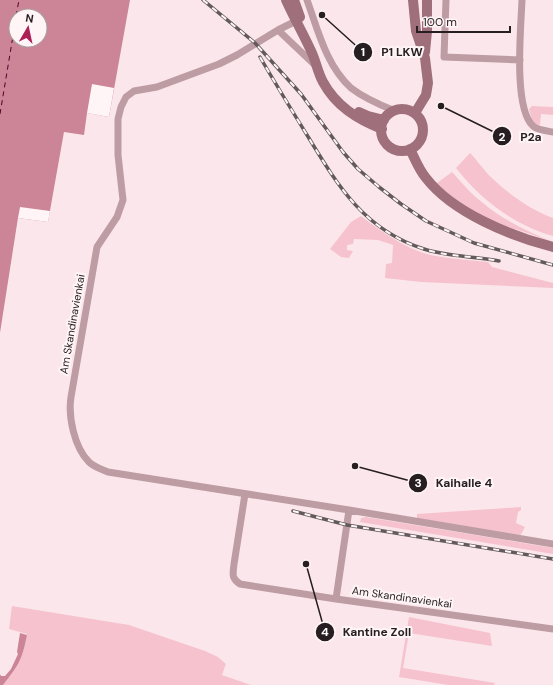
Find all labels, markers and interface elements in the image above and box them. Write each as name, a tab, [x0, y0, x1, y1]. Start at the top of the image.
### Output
north arrow	[8, 8, 48, 48]
scale bar	[417, 8, 510, 34]
text: N	[25, 11, 35, 26]
text: 100 m	[423, 14, 457, 30]
callout: P1 LKW	[353, 40, 431, 64]
text: 1	[361, 44, 365, 60]
text: P1 LKW	[381, 44, 423, 60]
callout: P2a	[492, 124, 550, 148]
text: 2	[499, 129, 506, 145]
text: P2a	[520, 129, 542, 145]
street label: Am Skandinavienkai	[56, 273, 88, 375]
callout: Kaihalle 4	[408, 471, 501, 495]
text: 3	[414, 475, 422, 491]
text: Kaihalle 4	[436, 475, 492, 491]
street label: Am Skandinavienkai	[351, 583, 453, 611]
callout: Kantine Zoll	[315, 620, 419, 644]
text: 4	[321, 624, 329, 640]
text: Kantine Zoll	[343, 624, 411, 640]

